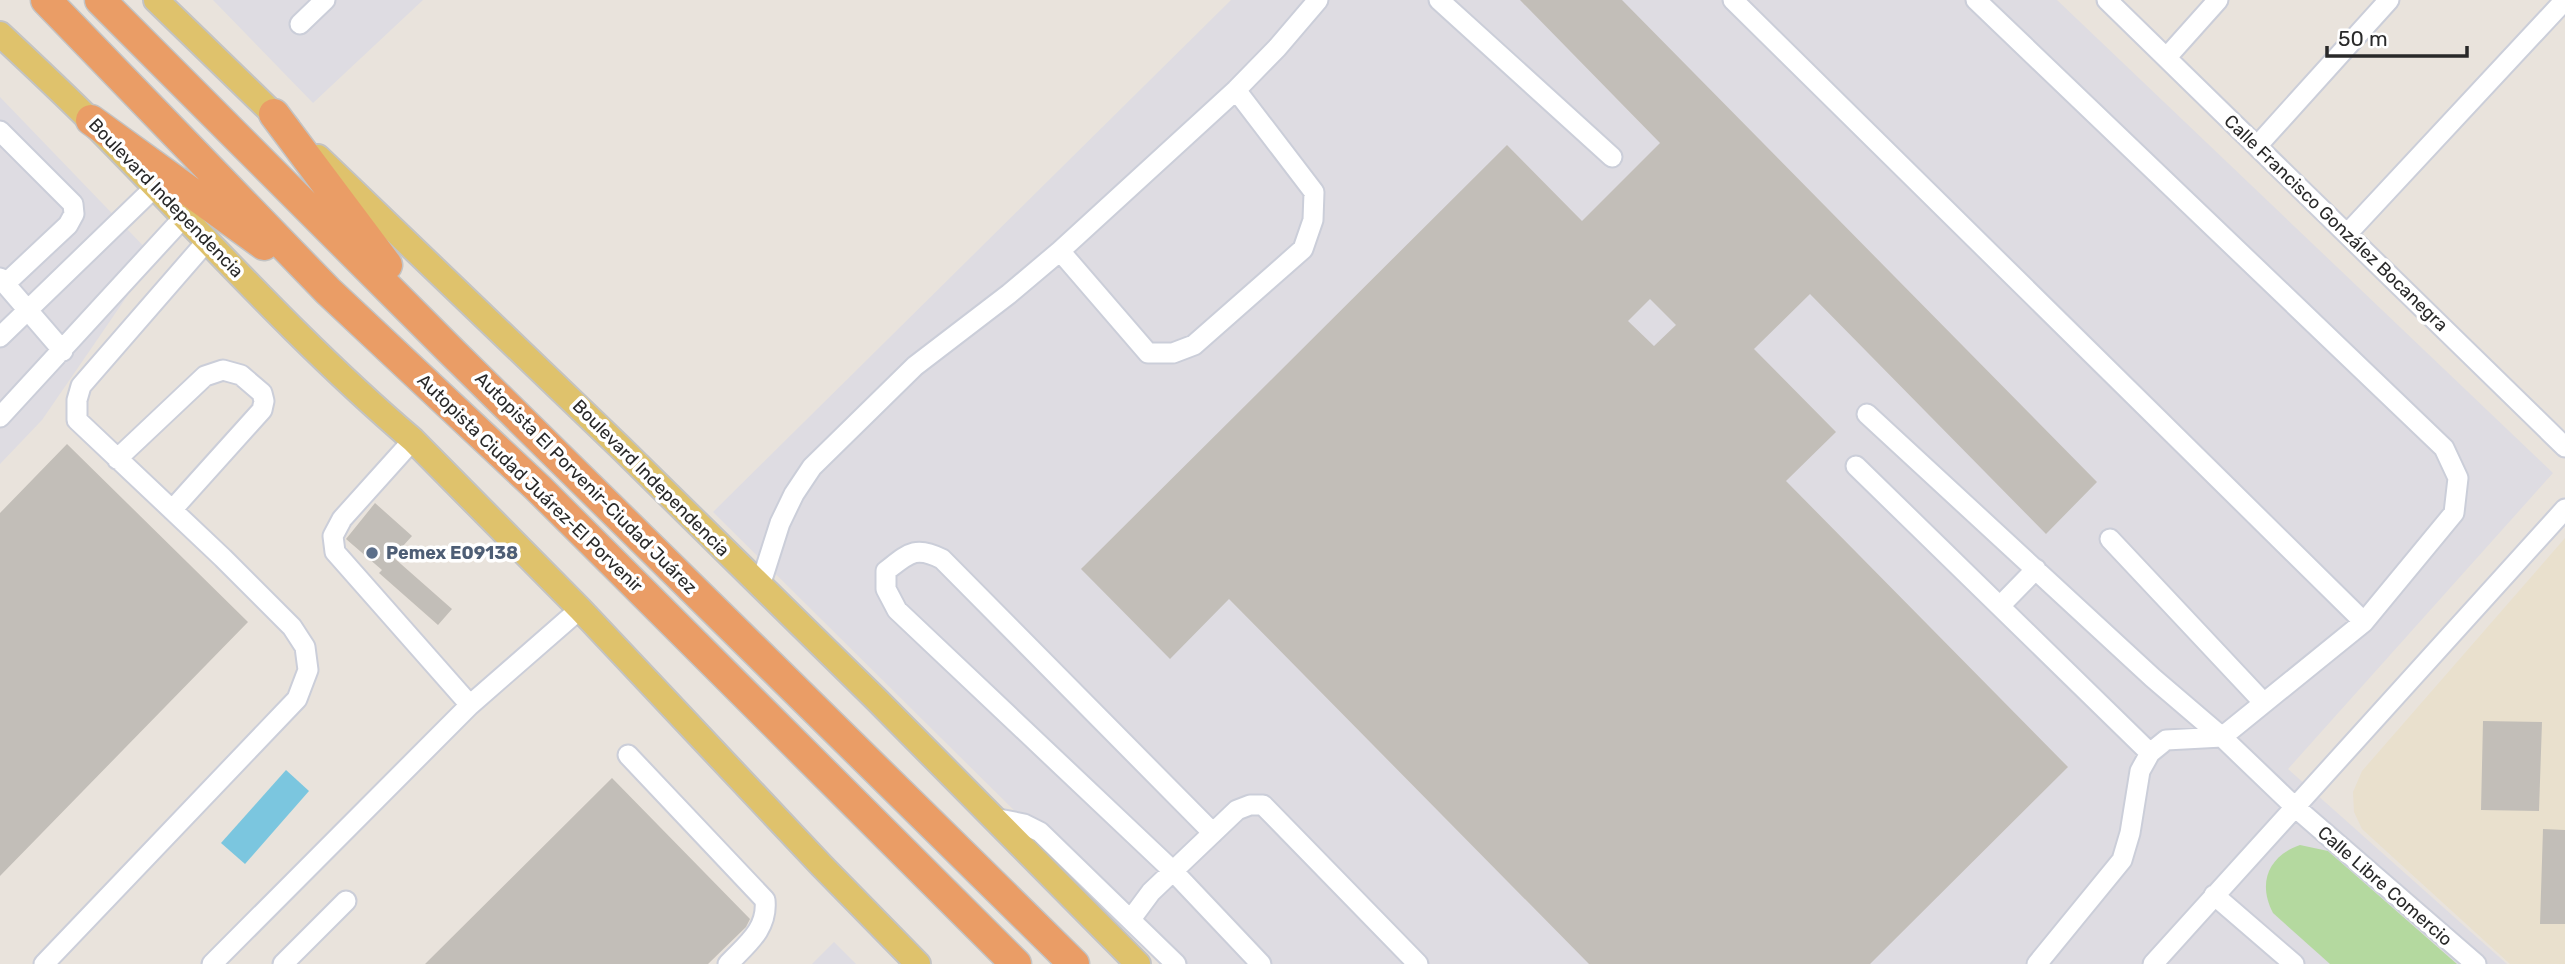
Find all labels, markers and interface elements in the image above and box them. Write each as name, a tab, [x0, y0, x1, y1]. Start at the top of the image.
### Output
scale bar	[2327, 14, 2467, 58]
text: 50 m	[2338, 26, 2388, 51]
street label: Calle Francisco González Bocanegra	[2220, 110, 2452, 336]
street label: Boulevard Independencia	[84, 114, 248, 282]
street label: Autopista El Porvenir-Ciudad Juárez	[470, 367, 702, 599]
street label: Autopista Ciudad Juárez-El Porvenir	[413, 369, 647, 597]
street label: Boulevard Independencia	[568, 395, 734, 561]
place label: Pemex E09138	[386, 542, 518, 564]
marker: Pemex E09138	[364, 545, 380, 561]
street label: Calle Libre Comercio	[2313, 822, 2457, 950]

